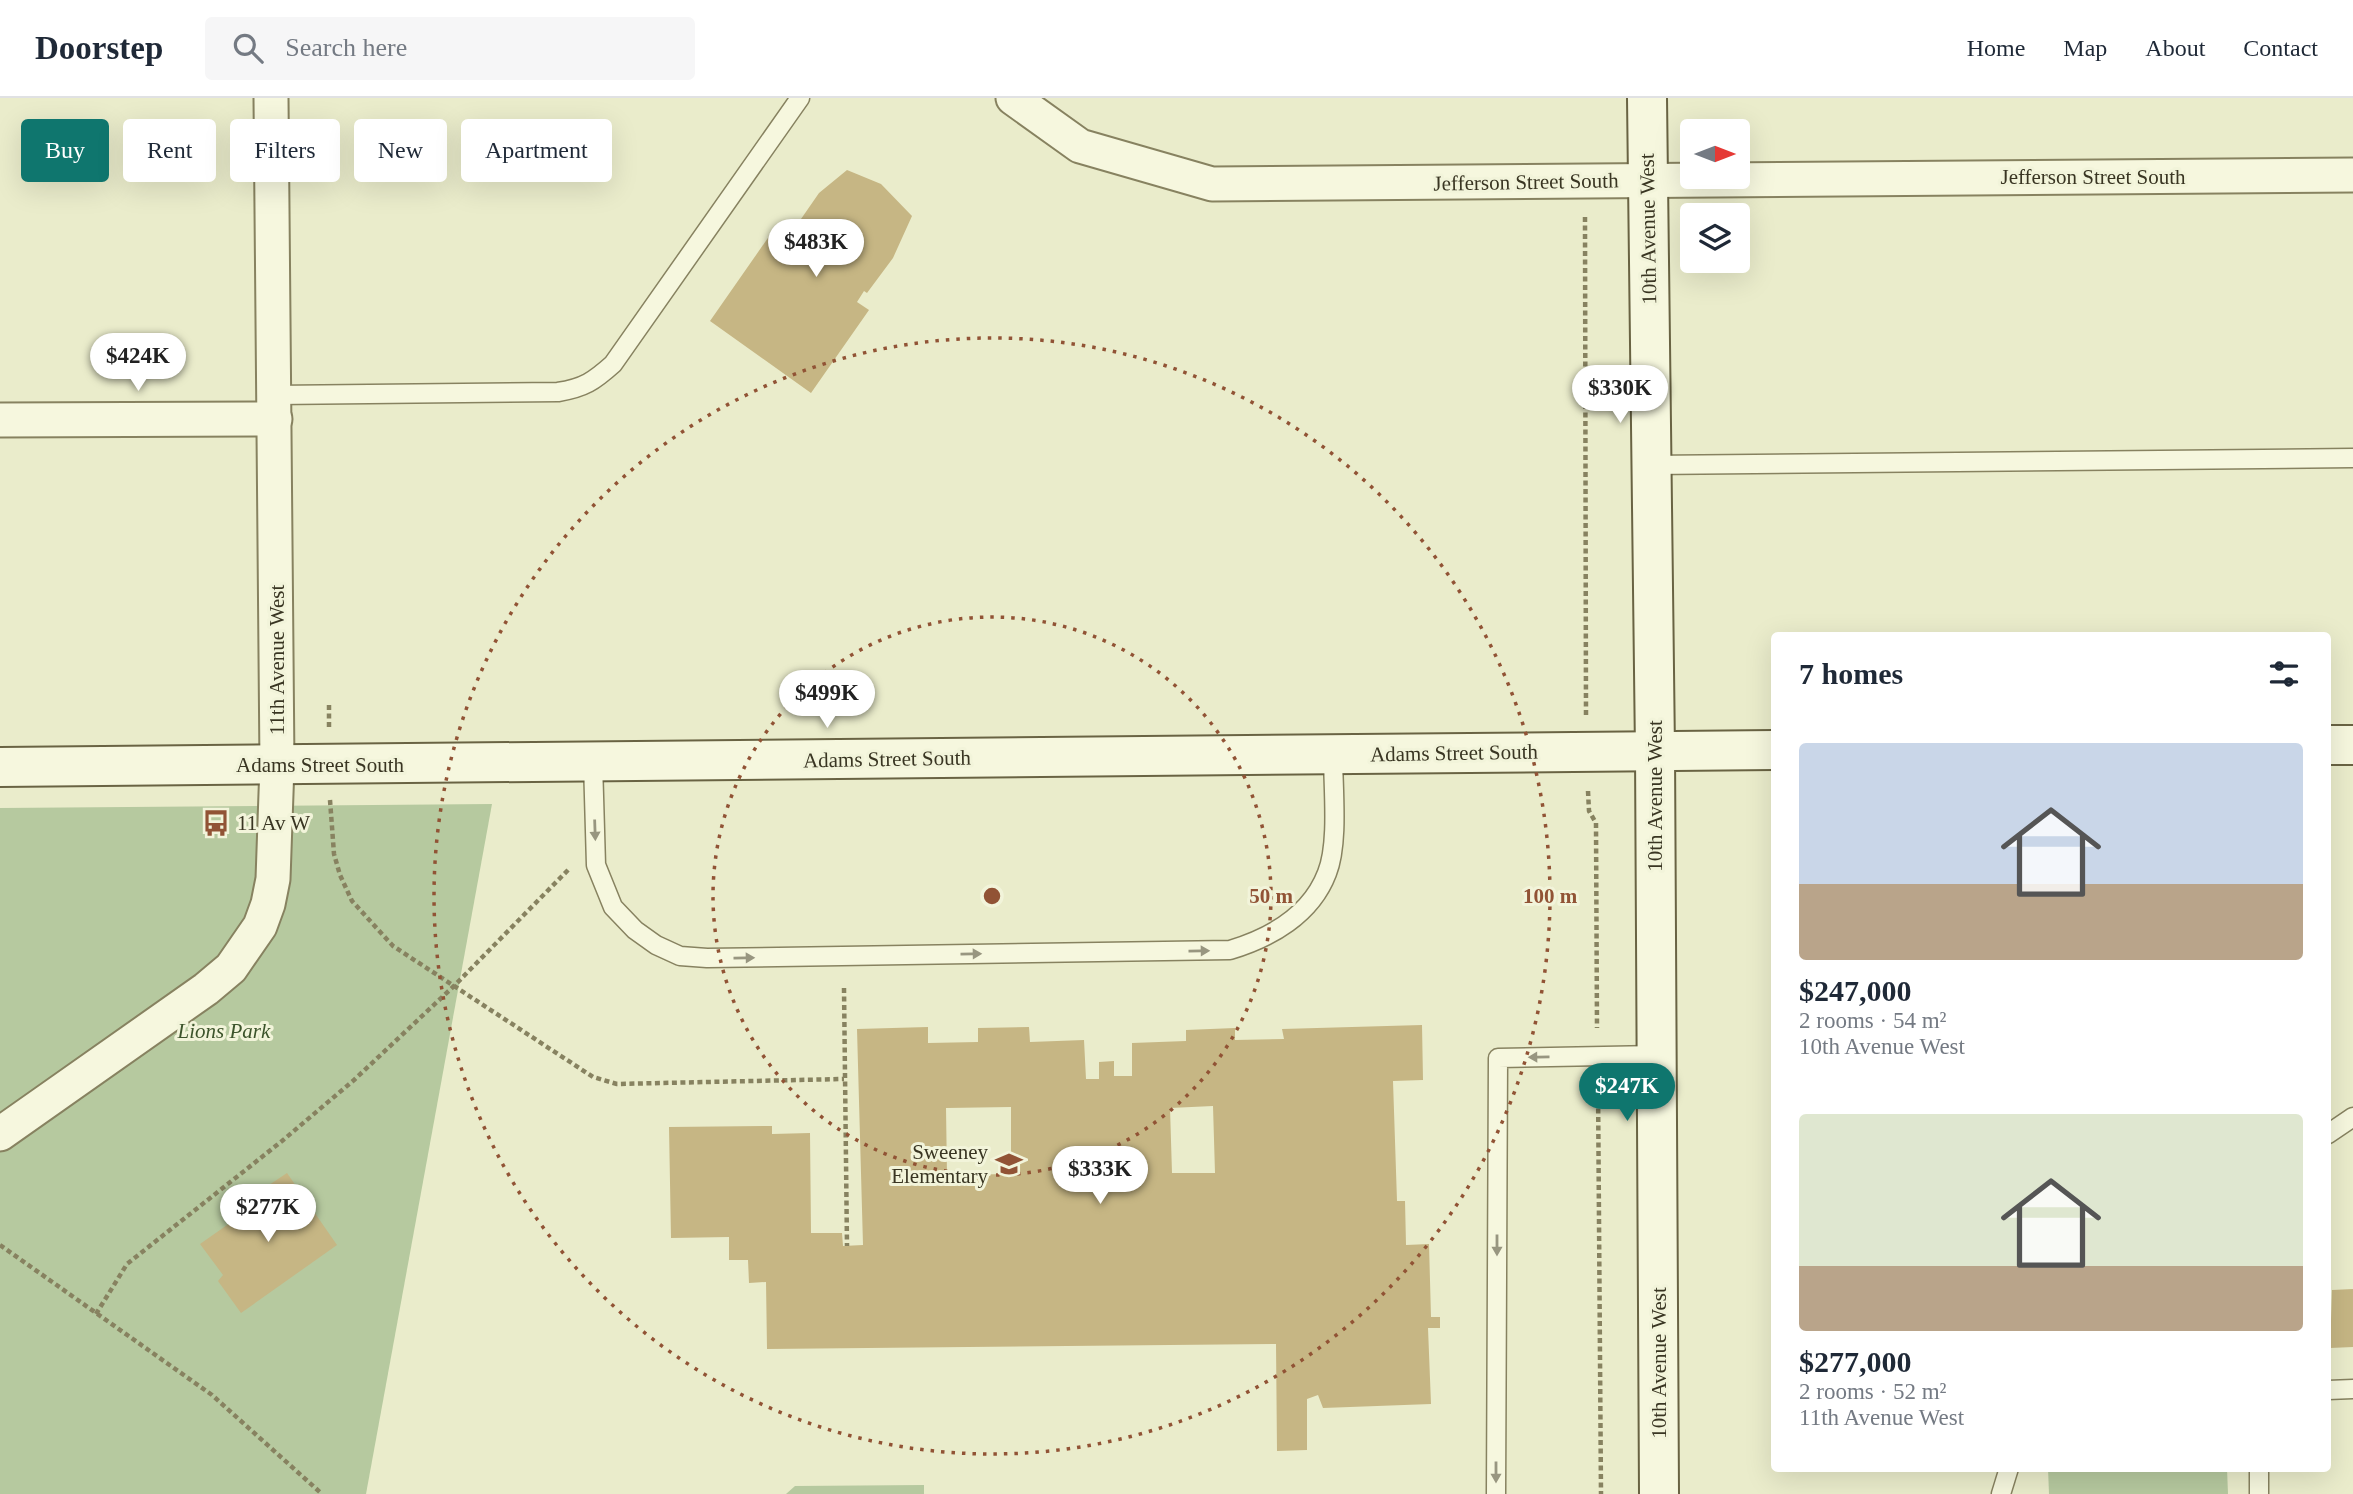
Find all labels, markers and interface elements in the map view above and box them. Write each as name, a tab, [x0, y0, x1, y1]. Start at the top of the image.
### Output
search box	[205, 17, 695, 80]
icon: search	[229, 29, 267, 67]
text: Doorstep	[35, 30, 163, 66]
text: Search here	[285, 33, 407, 62]
text: Home	[1967, 35, 2025, 61]
text: Map	[2063, 35, 2107, 61]
text: About	[2145, 35, 2205, 61]
text: Contact	[2243, 35, 2318, 61]
chip: Buy	[21, 119, 109, 182]
chip: Rent	[123, 119, 216, 182]
chip: Filters	[230, 119, 340, 182]
chip: New	[354, 119, 447, 182]
chip: Apartment	[461, 119, 612, 182]
north arrow	[1680, 119, 1750, 189]
map controls	[1680, 119, 1750, 273]
street label: 10th Avenue West	[1635, 153, 1661, 305]
street label: Jefferson Street South	[2000, 165, 2186, 189]
street label: Jefferson Street South	[1433, 168, 1619, 196]
button: layers	[1680, 203, 1750, 273]
pin: $483K	[767, 220, 865, 279]
text: $483K	[784, 229, 848, 254]
pin: $424K	[89, 334, 187, 393]
text: $424K	[106, 343, 170, 368]
pin: $330K	[1571, 366, 1669, 425]
text: $330K	[1588, 375, 1652, 400]
street label: 11th Avenue West	[265, 584, 289, 735]
icon: filters	[2265, 655, 2303, 693]
text: 7 homes	[1799, 657, 1903, 690]
pin: $499K	[778, 670, 876, 730]
text: $499K	[795, 680, 859, 705]
street label: 10th Avenue West	[1643, 720, 1667, 872]
street label: Adams Street South	[1370, 740, 1539, 766]
street label: Adams Street South	[803, 746, 972, 772]
street label: Adams Street South	[236, 753, 404, 777]
icon: home	[1988, 789, 2114, 915]
bus stop icon: 11 Av W	[201, 808, 231, 838]
place label: 11 Av W	[237, 811, 310, 835]
one-way arrow	[589, 819, 601, 841]
centre of rings	[980, 884, 1004, 908]
text: 50 m	[1249, 884, 1293, 908]
text: 100 m	[1523, 884, 1578, 908]
one-way arrow	[1188, 945, 1210, 957]
one-way arrow	[960, 948, 982, 960]
one-way arrow	[733, 952, 755, 963]
text: $247,000	[1799, 974, 1912, 1007]
text: 2 rooms · 54 m²	[1799, 1008, 1946, 1033]
park label: Lions Park	[177, 1019, 271, 1043]
text: 10th Avenue West	[1799, 1034, 1965, 1059]
one-way arrow	[1528, 1052, 1550, 1063]
pin: $247K	[1578, 1063, 1676, 1123]
text: $247K	[1595, 1073, 1659, 1098]
place label: Sweeney Elementary	[891, 1140, 988, 1188]
pin: $333K	[1051, 1146, 1149, 1206]
school or university icon: Sweeney Elementary	[994, 1149, 1024, 1179]
text: $333K	[1068, 1156, 1132, 1181]
icon: home	[1988, 1160, 2114, 1286]
pin: $277K	[219, 1184, 317, 1244]
text: $277K	[236, 1194, 300, 1219]
one-way arrow	[1491, 1234, 1503, 1256]
street label: 10th Avenue West	[1647, 1287, 1671, 1439]
text: $277,000	[1799, 1345, 1912, 1378]
text: 2 rooms · 52 m²	[1799, 1379, 1946, 1404]
text: 11th Avenue West	[1799, 1405, 1964, 1430]
one-way arrow	[1490, 1461, 1502, 1483]

